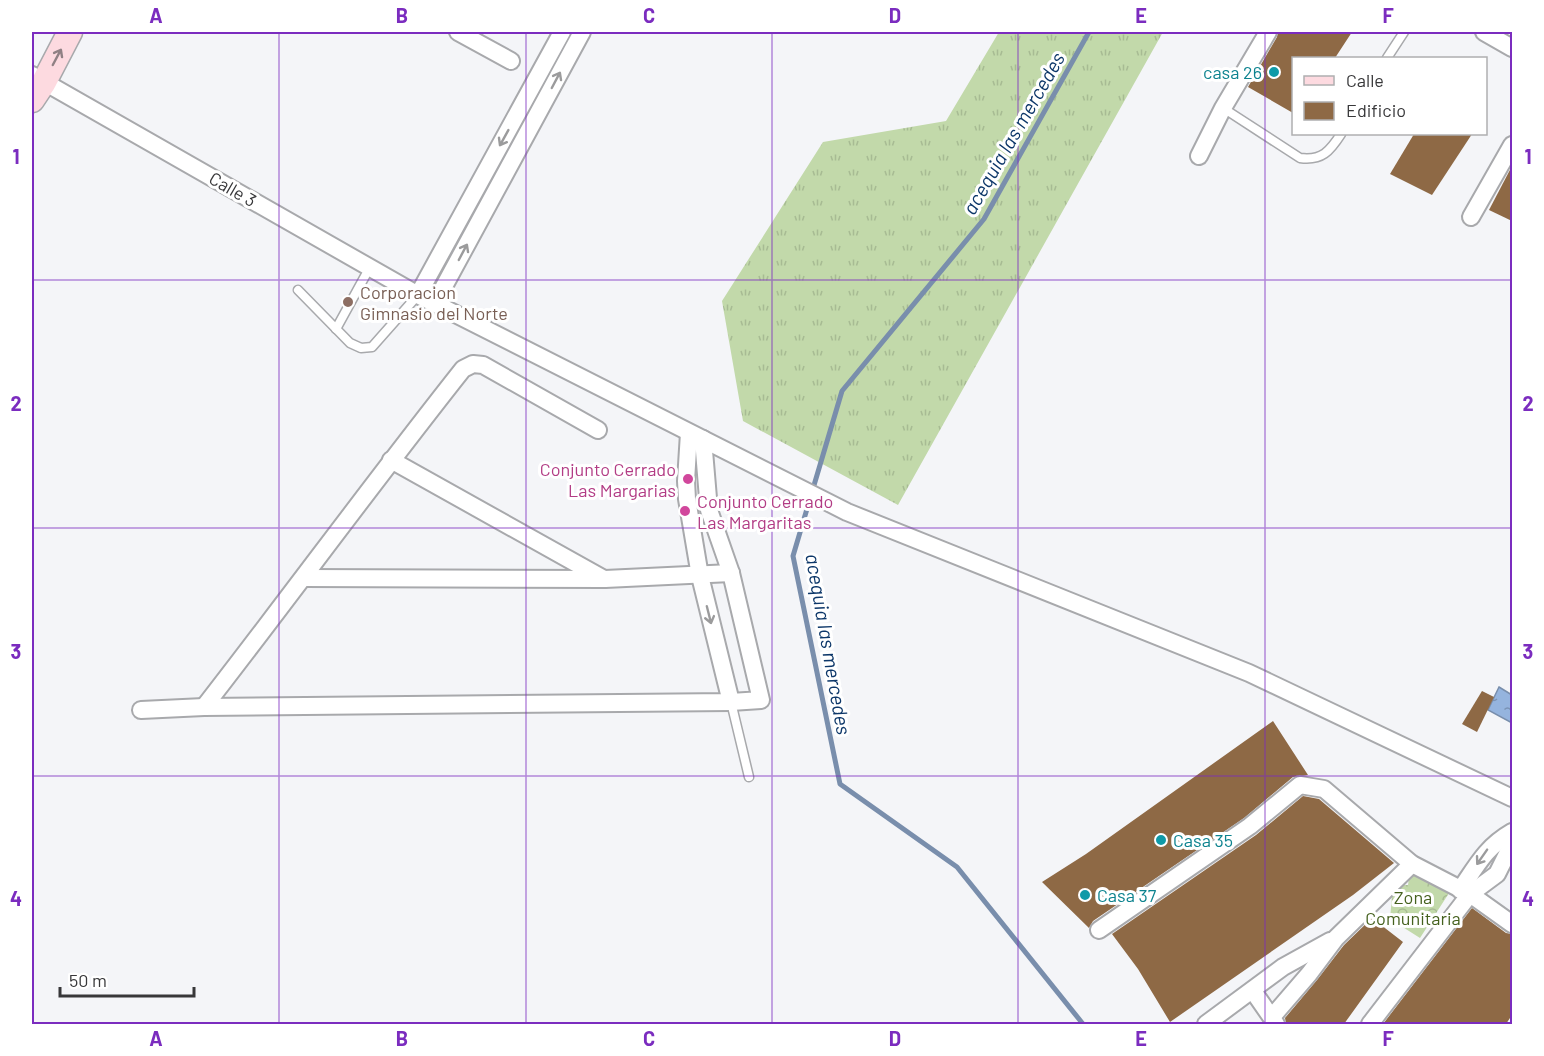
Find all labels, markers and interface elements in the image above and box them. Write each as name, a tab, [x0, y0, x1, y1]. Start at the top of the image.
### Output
text: A	[149, 3, 163, 27]
text: B	[396, 3, 408, 27]
text: C	[643, 3, 655, 27]
text: D	[889, 3, 901, 27]
text: E	[1135, 3, 1147, 27]
text: F	[1382, 3, 1394, 27]
one-way arrow	[52, 48, 63, 66]
water label: acequia las mercedes	[957, 48, 1069, 218]
legend	[1292, 57, 1487, 135]
place label: casa 26	[1203, 61, 1262, 83]
marker: casa 26	[1267, 65, 1281, 79]
text: Calle	[1346, 69, 1384, 91]
one-way arrow	[550, 72, 562, 89]
text: Edificio	[1346, 99, 1406, 121]
one-way arrow	[498, 129, 510, 146]
text: 1	[12, 144, 20, 168]
text: 1	[1524, 144, 1532, 168]
street label: Calle 3	[206, 167, 260, 211]
one-way arrow	[458, 243, 469, 261]
place label: Corporacion Gimnasio del Norte	[360, 281, 508, 324]
marker: Corporacion Gimnasio del Norte	[341, 295, 355, 309]
text: 2	[10, 391, 22, 415]
text: 2	[1522, 391, 1534, 415]
place label: Conjunto Cerrado Las Margarias	[540, 458, 676, 501]
marker: Conjunto Cerrado Las Margarias	[681, 472, 695, 486]
place label: Conjunto Cerrado Las Margaritas	[697, 490, 833, 533]
marker: Conjunto Cerrado Las Margaritas	[678, 504, 692, 518]
water label: acequia las mercedes	[801, 552, 857, 736]
one-way arrow	[704, 605, 716, 624]
text: 3	[11, 639, 21, 663]
text: 3	[1523, 639, 1533, 663]
place label: Casa 35	[1173, 829, 1233, 851]
marker: Casa 35	[1154, 833, 1168, 847]
one-way arrow	[1476, 848, 1488, 864]
place label: Casa 37	[1097, 884, 1157, 906]
text: 4	[10, 886, 22, 910]
park label: Zona Comunitaria	[1365, 886, 1461, 929]
text: 4	[1522, 886, 1534, 910]
marker: Casa 37	[1078, 888, 1092, 902]
scale bar	[60, 960, 194, 998]
text: 50 m	[69, 969, 107, 991]
text: A	[149, 1026, 163, 1050]
text: B	[396, 1026, 408, 1050]
text: C	[643, 1026, 655, 1050]
text: D	[889, 1026, 901, 1050]
text: E	[1135, 1026, 1147, 1050]
text: F	[1382, 1026, 1394, 1050]

